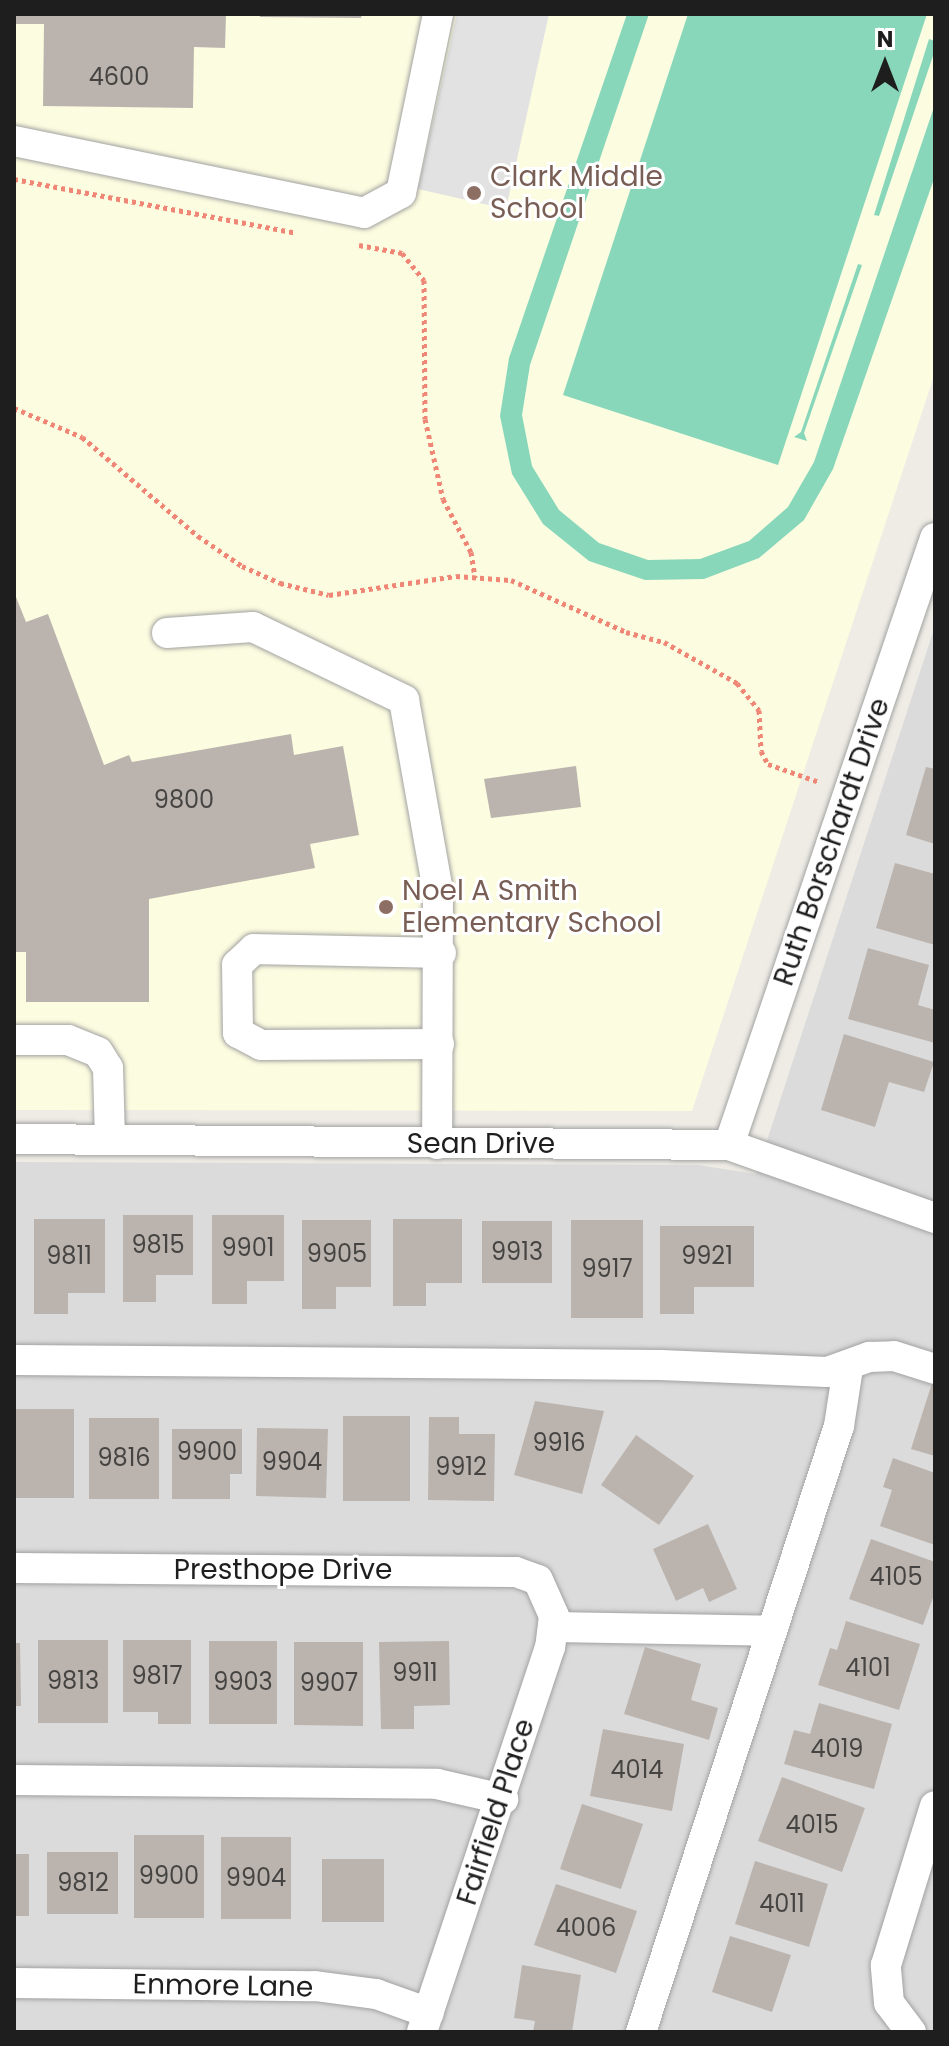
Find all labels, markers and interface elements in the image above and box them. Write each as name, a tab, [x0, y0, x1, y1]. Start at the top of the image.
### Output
north arrow	[845, 24, 925, 104]
text: N	[877, 24, 893, 55]
house number: 4600	[89, 63, 149, 91]
place label: Clark Middle School	[490, 160, 663, 226]
marker: Clark Middle School	[465, 184, 483, 202]
street label: Ruth Borschardt Drive	[767, 694, 897, 990]
house number: 9800	[154, 786, 214, 814]
place label: Noel A Smith Elementary School	[402, 874, 662, 940]
marker: Noel A Smith Elementary School	[377, 898, 395, 916]
street label: Sean Drive	[407, 1127, 555, 1161]
house number: 9815	[131, 1231, 185, 1259]
house number: 9901	[222, 1234, 274, 1262]
house number: 9913	[491, 1238, 543, 1266]
house number: 9905	[307, 1240, 367, 1268]
house number: 9811	[46, 1242, 92, 1270]
house number: 9921	[681, 1242, 733, 1270]
house number: 9917	[581, 1255, 633, 1283]
house number: 9916	[532, 1429, 586, 1457]
house number: 9900	[177, 1438, 237, 1466]
house number: 9816	[97, 1444, 151, 1472]
house number: 9904	[262, 1448, 322, 1476]
house number: 9912	[435, 1453, 487, 1481]
street label: Presthope Drive	[174, 1553, 392, 1587]
house number: 4105	[870, 1563, 922, 1591]
house number: 4101	[845, 1654, 891, 1682]
house number: 9911	[392, 1659, 438, 1687]
house number: 9817	[131, 1662, 183, 1690]
house number: 9813	[47, 1667, 99, 1695]
house number: 9903	[213, 1668, 273, 1696]
house number: 9907	[300, 1669, 358, 1697]
street label: Fairfield Place	[450, 1715, 542, 1909]
house number: 4019	[811, 1735, 863, 1763]
house number: 4014	[611, 1756, 663, 1784]
house number: 4015	[786, 1811, 838, 1839]
house number: 9900	[139, 1862, 199, 1890]
house number: 9904	[226, 1864, 286, 1892]
house number: 9812	[57, 1869, 109, 1897]
house number: 4011	[759, 1890, 805, 1918]
house number: 4006	[556, 1914, 616, 1942]
street label: Enmore Lane	[132, 1968, 314, 2004]

